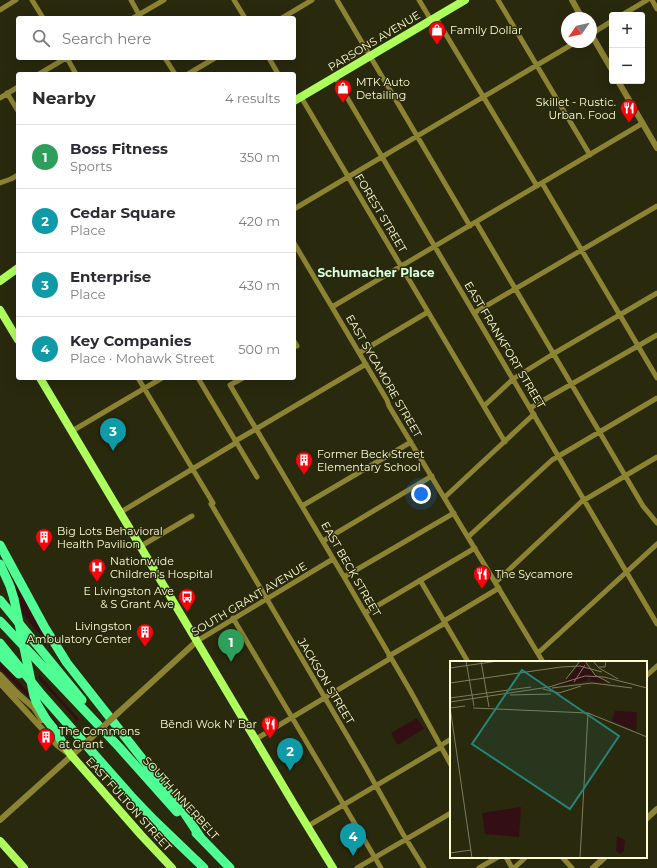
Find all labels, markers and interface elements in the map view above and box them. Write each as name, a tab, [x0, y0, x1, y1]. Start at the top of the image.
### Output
street label: PARSONS AVENUE	[325, 8, 423, 74]
north arrow	[561, 12, 597, 48]
map controls	[609, 12, 645, 84]
button: +	[609, 12, 645, 48]
search box	[16, 16, 296, 60]
shop icon: Family Dollar	[427, 20, 447, 45]
place label: Family Dollar	[450, 23, 522, 37]
icon: search	[30, 27, 52, 49]
text: Search here	[62, 29, 151, 48]
button: −	[609, 48, 645, 84]
place label: MTK Auto Detailing	[356, 75, 410, 102]
shop icon: MTK Auto Detailing	[333, 78, 353, 103]
text: Nearby	[32, 88, 96, 108]
text: 4 results	[225, 90, 280, 106]
place label: Skillet - Rustic. Urban. Food	[536, 95, 616, 122]
restaurant icon: Skillet - Rustic. Urban. Food	[619, 98, 639, 123]
text: Boss Fitness	[70, 139, 168, 158]
text: 1	[42, 149, 48, 165]
text: 350 m	[240, 149, 280, 165]
text: Sports	[70, 158, 112, 174]
street label: FOREST STREET	[352, 171, 410, 255]
text: Cedar Square	[70, 203, 176, 222]
text: 2	[41, 213, 49, 229]
text: 420 m	[238, 213, 280, 229]
text: Place	[70, 222, 106, 238]
district label: Schumacher Place	[317, 265, 435, 280]
text: Enterprise	[70, 267, 151, 286]
text: 3	[41, 277, 49, 293]
text: 430 m	[238, 277, 280, 293]
street label: EAST FRANKFORT STREET	[461, 279, 549, 412]
text: Place	[70, 286, 106, 302]
street label: EAST SYCAMORE STREET	[343, 312, 425, 441]
text: Key Companies	[70, 331, 191, 350]
text: 4	[41, 341, 49, 357]
text: 500 m	[238, 341, 280, 357]
text: Place · Mohawk Street	[70, 350, 214, 366]
pin: 3	[100, 418, 126, 451]
place label: Former Beck Street Elementary School	[317, 447, 425, 474]
building icon: Former Beck Street Elementary School	[294, 450, 314, 475]
your location	[411, 484, 431, 504]
street label: EAST BECK STREET	[318, 519, 384, 620]
place label: Big Lots Behavioral Health Pavilion	[57, 524, 163, 551]
building icon: Big Lots Behavioral Health Pavilion	[34, 527, 54, 552]
place label: Nationwide Children's Hospital	[110, 554, 213, 581]
hospital icon: Nationwide Children's Hospital	[87, 557, 107, 582]
street label: SOUTH GRANT AVENUE	[189, 559, 309, 639]
restaurant icon: The Sycamore	[472, 564, 492, 589]
place label: The Sycamore	[495, 567, 573, 581]
place label: E Livingston Ave & S Grant Ave	[84, 584, 174, 611]
bus stop icon: E Livingston Ave & S Grant Ave	[177, 587, 197, 612]
place label: Livingston Ambulatory Center	[27, 619, 132, 646]
building icon: Livingston Ambulatory Center	[135, 622, 155, 647]
pin: 1	[218, 629, 244, 662]
street label: JACKSON STREET	[294, 634, 358, 727]
inset map	[450, 661, 647, 858]
restaurant icon: Běndì Wok N’ Bar	[260, 714, 280, 739]
place label: Běndì Wok N’ Bar	[160, 717, 257, 731]
place label: The Commons at Grant	[59, 724, 140, 751]
building icon: The Commons at Grant	[36, 727, 56, 752]
pin: 2	[277, 738, 303, 771]
street label: EAST FULTON STREET	[83, 754, 175, 854]
street label: SOUTH INNERBELT	[140, 754, 222, 843]
pin: 4	[340, 823, 366, 856]

